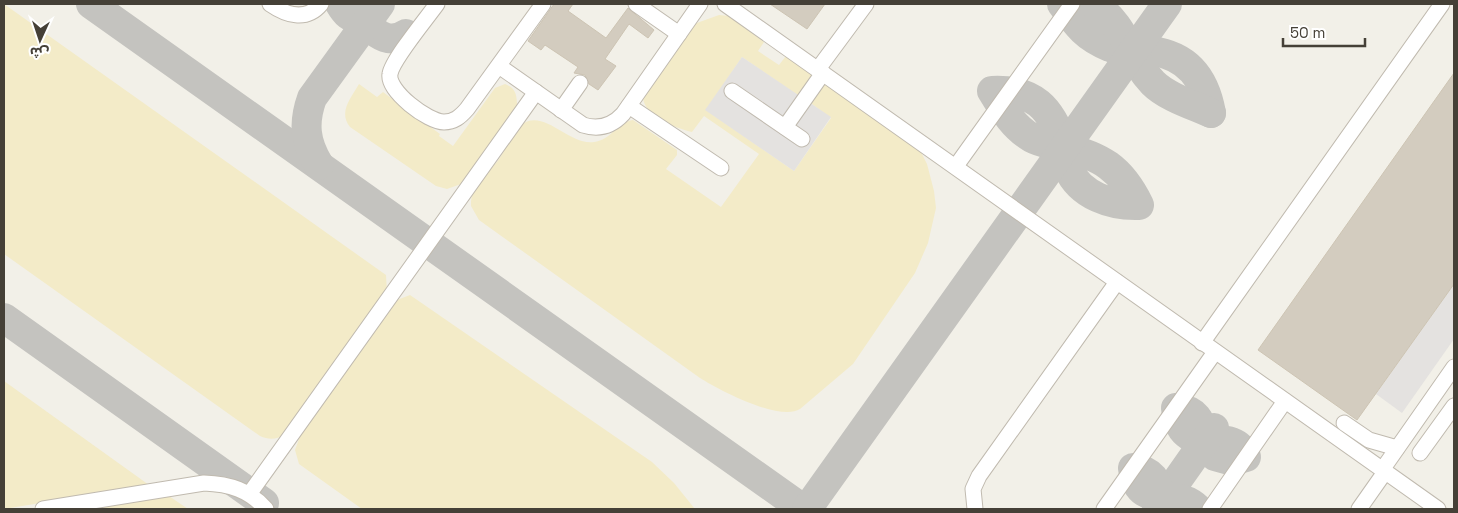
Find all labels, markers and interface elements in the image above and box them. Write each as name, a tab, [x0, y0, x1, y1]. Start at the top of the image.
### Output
north arrow	[15, 15, 65, 65]
scale bar	[1283, 15, 1366, 47]
text: 50 m	[1290, 23, 1325, 42]
text: ش	[29, 43, 49, 62]

